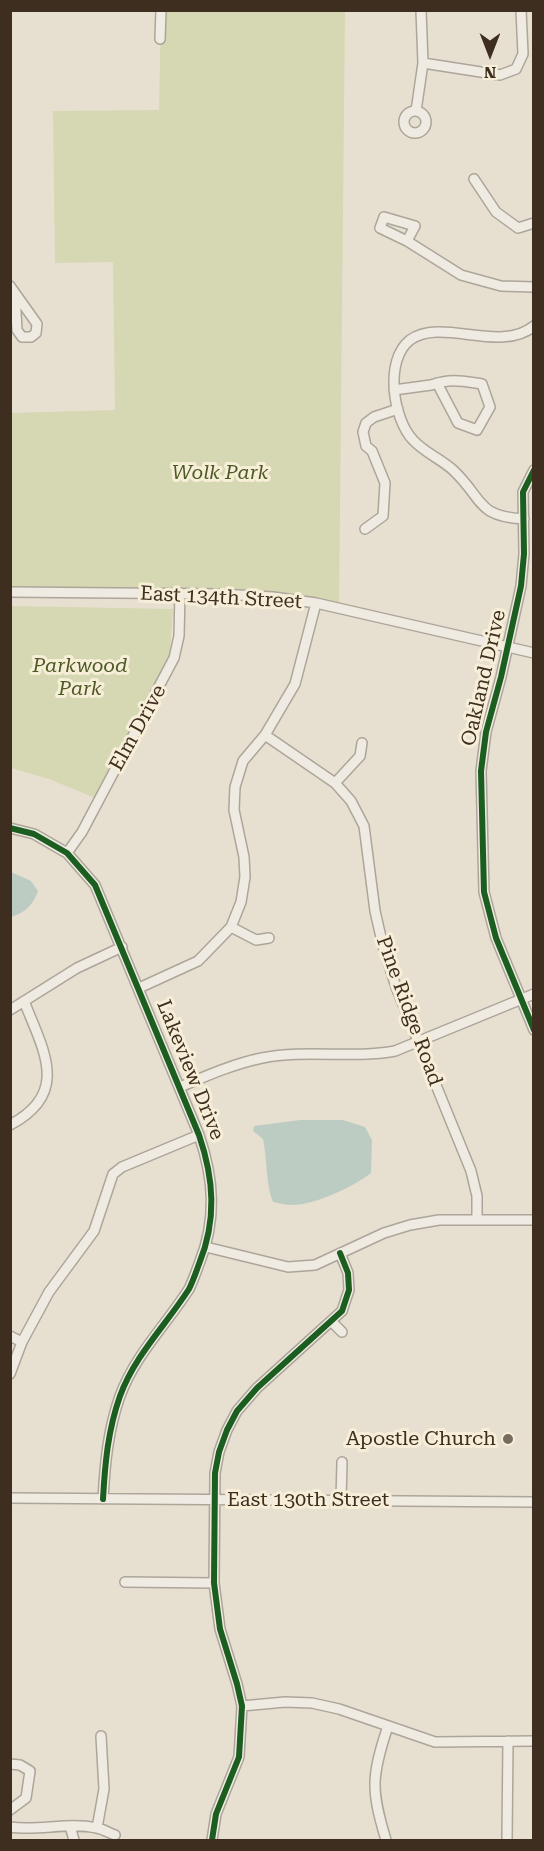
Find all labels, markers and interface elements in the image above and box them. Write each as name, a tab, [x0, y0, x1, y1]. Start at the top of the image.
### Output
north arrow	[460, 24, 520, 84]
text: N	[484, 63, 496, 82]
park label: Wolk Park	[172, 461, 268, 485]
street label: East 134th Street	[139, 582, 303, 614]
street label: Oakland Drive	[457, 608, 511, 748]
park label: Parkwood Park	[33, 654, 127, 701]
street label: Elm Drive	[105, 681, 171, 775]
street label: Pine Ridge Road	[371, 933, 447, 1089]
street label: Lakeview Drive	[151, 997, 229, 1143]
place label: Apostle Church	[346, 1427, 496, 1451]
marker: Apostle Church	[501, 1432, 515, 1446]
street label: East 130th Street	[227, 1488, 389, 1512]

